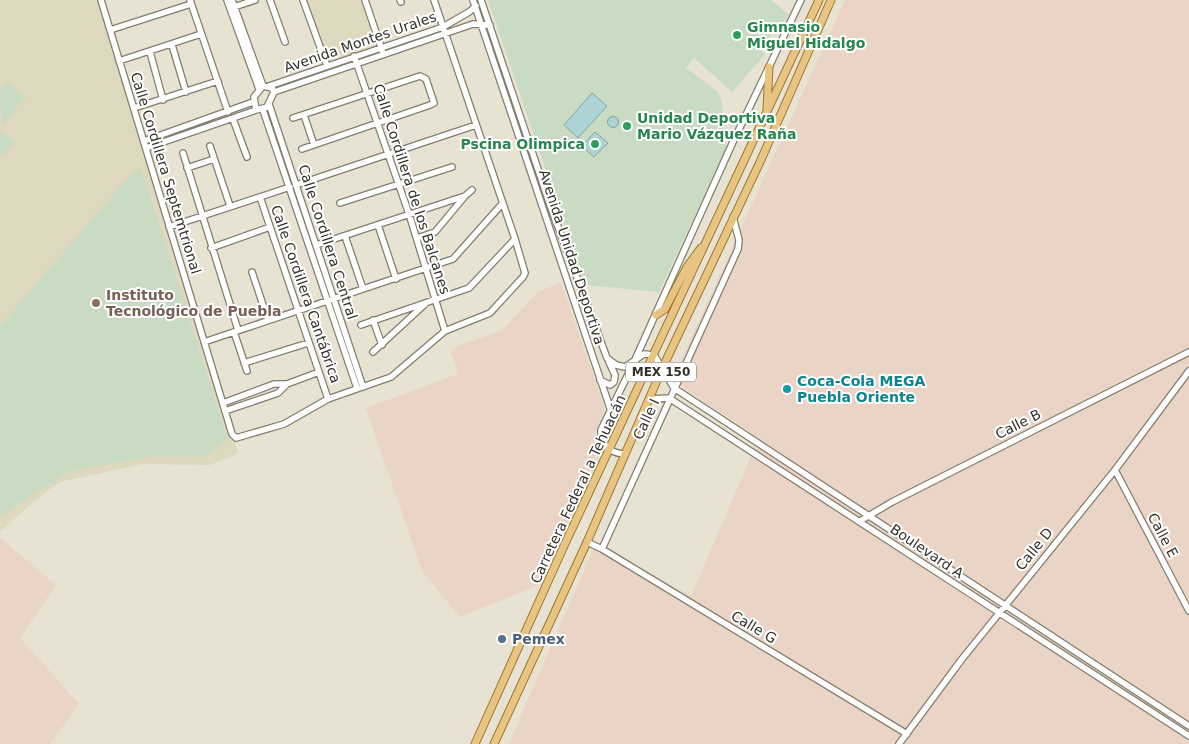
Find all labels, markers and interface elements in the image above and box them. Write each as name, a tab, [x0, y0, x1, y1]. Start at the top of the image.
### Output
street label: Avenida Montes Urales	[282, 8, 438, 76]
place label: Gimnasio Miguel Hidalgo	[747, 19, 866, 51]
marker: Gimnasio Miguel Hidalgo	[731, 29, 743, 41]
street label: Calle Cordillera Septemtrional	[128, 70, 204, 276]
street label: Calle Cordillera de los Balcanes	[370, 82, 454, 296]
place label: Unidad Deportiva Mario Vázquez Raña	[637, 110, 796, 142]
marker: Unidad Deportiva Mario Vázquez Raña	[621, 120, 633, 132]
place label: Pscina Olimpica	[461, 136, 585, 152]
marker: Pscina Olimpica	[589, 138, 601, 150]
street label: Calle Cordillera Central	[295, 162, 361, 322]
street label: Avenida Unidad Deportiva	[536, 168, 608, 346]
street label: Calle Cordillera Cantábrica	[268, 203, 344, 385]
place label: Instituto Tecnológico de Puebla	[106, 287, 281, 319]
marker: Instituto Tecnológico de Puebla	[90, 297, 102, 309]
road number: MEX 150	[626, 362, 696, 382]
place label: Coca-Cola MEGA Puebla Oriente	[797, 373, 925, 405]
marker: Coca-Cola MEGA Puebla Oriente	[781, 383, 793, 395]
street label: Carretera Federal a Tehuacán	[527, 392, 629, 586]
street label: Calle I	[630, 396, 662, 442]
street label: Calle B	[993, 406, 1043, 442]
street label: Calle E	[1145, 510, 1181, 560]
street label: Boulevard A	[887, 521, 967, 582]
street label: Calle D	[1012, 525, 1056, 573]
street label: Calle G	[728, 607, 780, 647]
place label: Pemex	[512, 631, 565, 647]
marker: Pemex	[496, 633, 508, 645]

